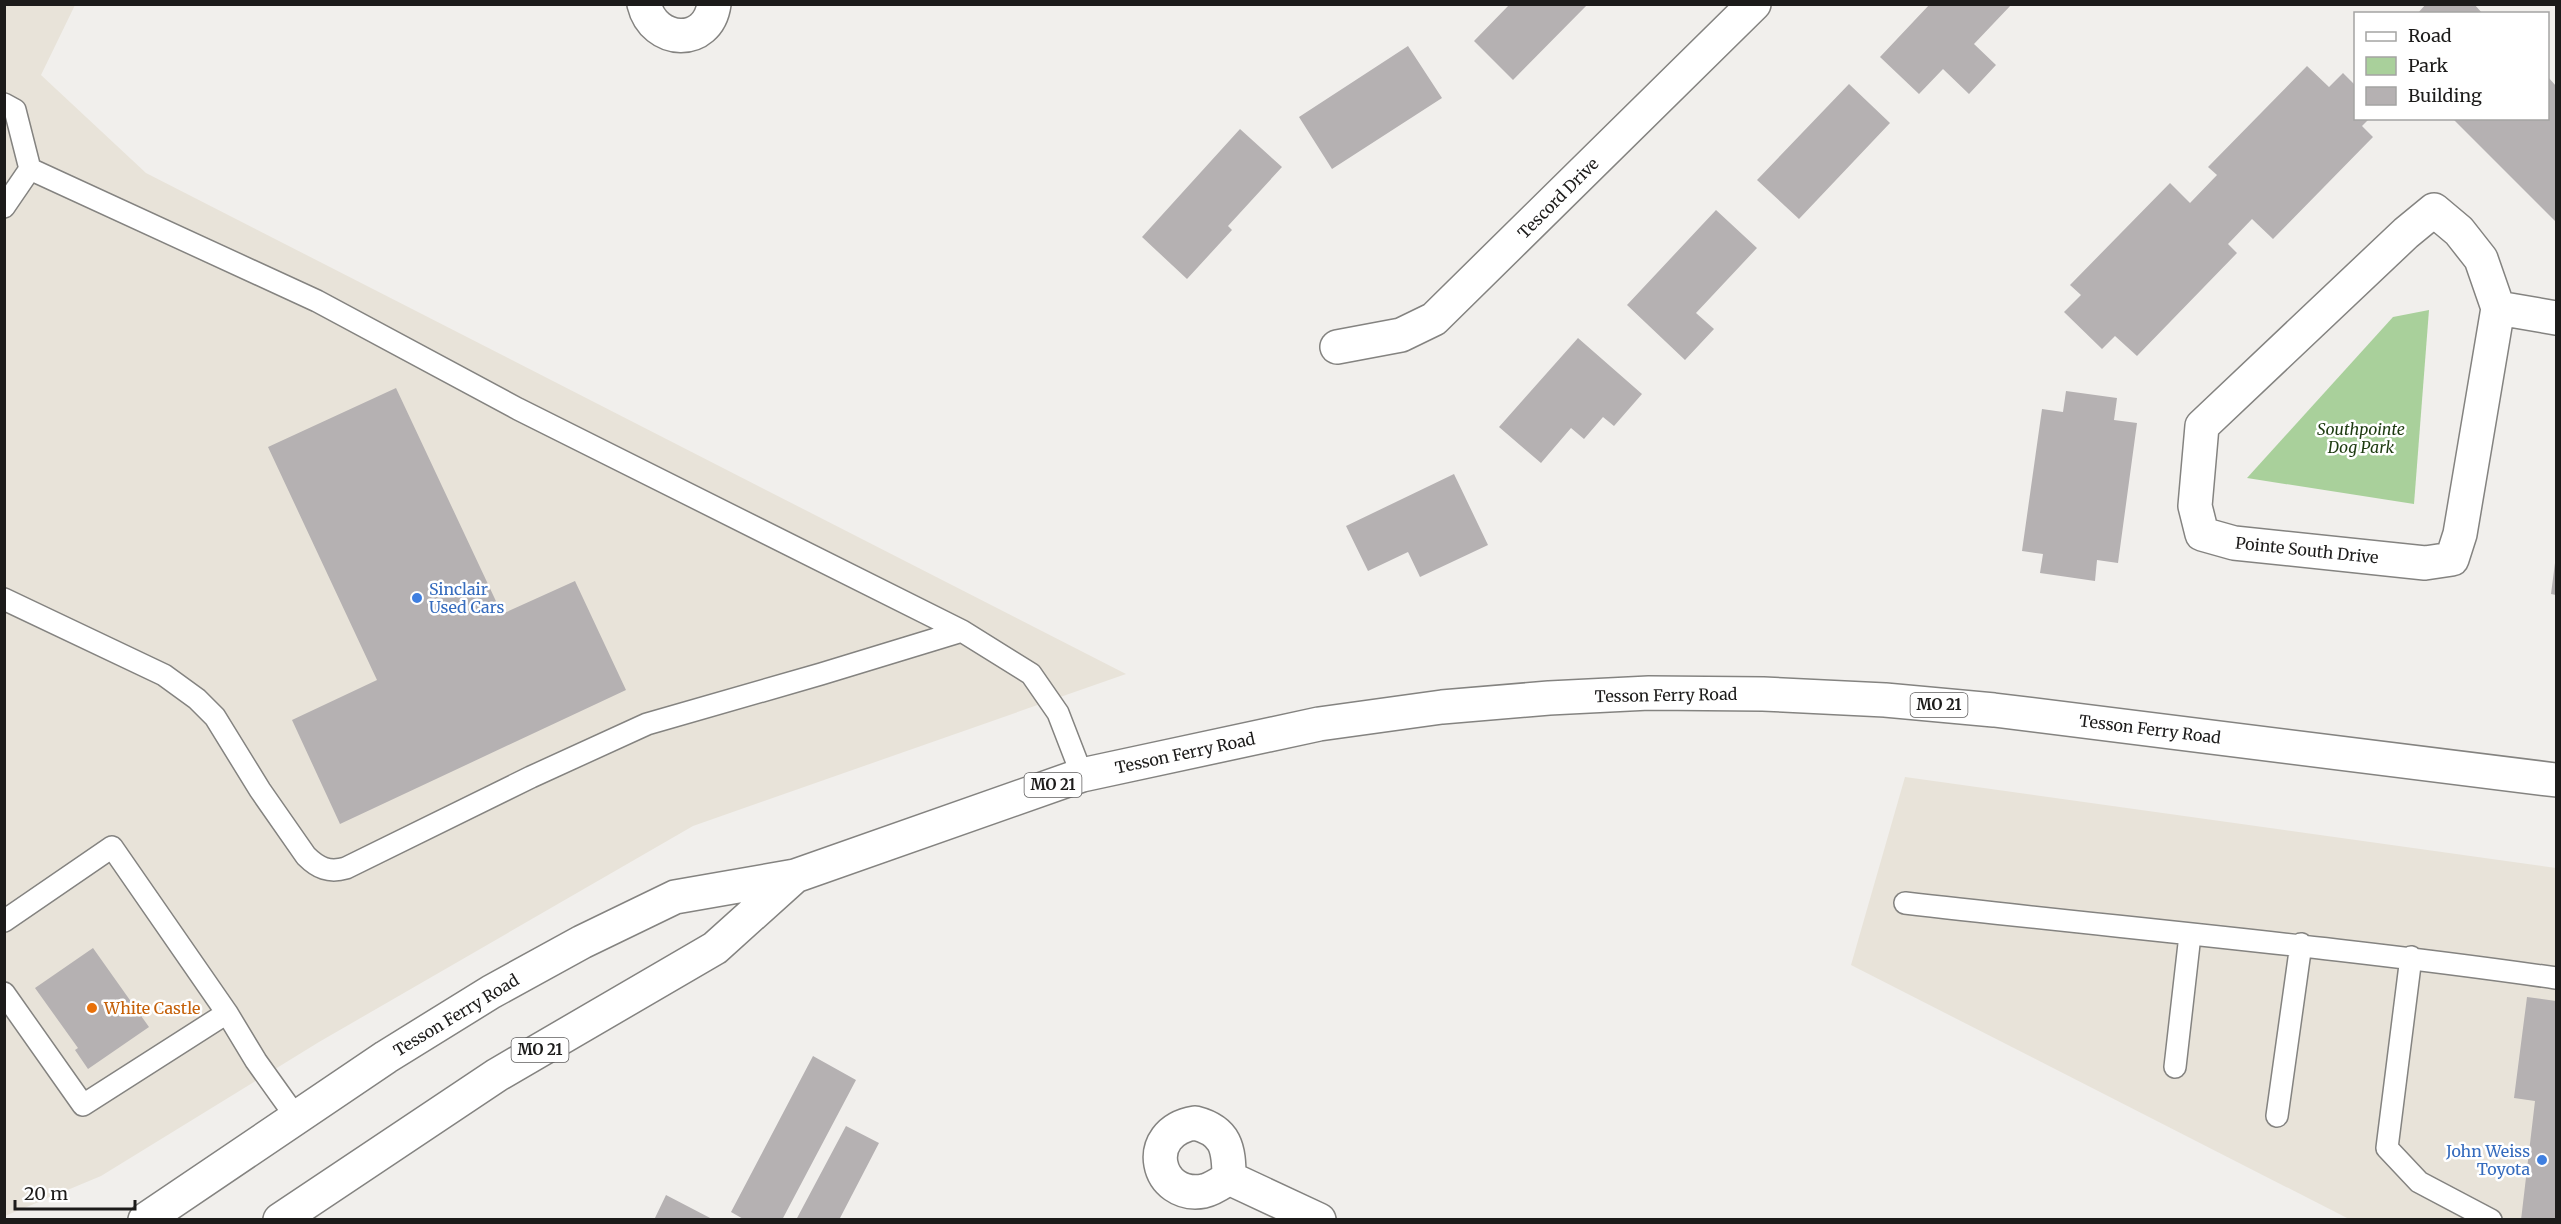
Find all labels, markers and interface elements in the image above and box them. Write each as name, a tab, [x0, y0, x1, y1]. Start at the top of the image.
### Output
legend	[2354, 12, 2549, 120]
text: Road	[2408, 24, 2452, 47]
text: Park	[2408, 54, 2449, 77]
text: Building	[2408, 84, 2482, 107]
street label: Tescord Drive	[1514, 154, 1602, 242]
park label: Southpointe Dog Park	[2317, 419, 2405, 457]
street label: Pointe South Drive	[2234, 533, 2380, 567]
place label: Sinclair Used Cars	[429, 579, 505, 617]
marker: Sinclair Used Cars	[410, 591, 424, 605]
street label: Tesson Ferry Road	[1594, 684, 1738, 706]
road number: MO 21	[1910, 693, 1968, 717]
street label: Tesson Ferry Road	[2078, 710, 2222, 748]
street label: Tesson Ferry Road	[1113, 728, 1257, 778]
road number: MO 21	[1024, 773, 1082, 797]
street label: Tesson Ferry Road	[390, 970, 523, 1060]
place label: White Castle	[103, 998, 200, 1018]
marker: White Castle	[85, 1001, 99, 1015]
road number: MO 21	[512, 1038, 568, 1062]
place label: John Weiss Toyota	[2445, 1141, 2530, 1179]
marker: John Weiss Toyota	[2535, 1153, 2549, 1167]
scale bar	[15, 1173, 135, 1211]
text: 20 m	[24, 1182, 68, 1205]

